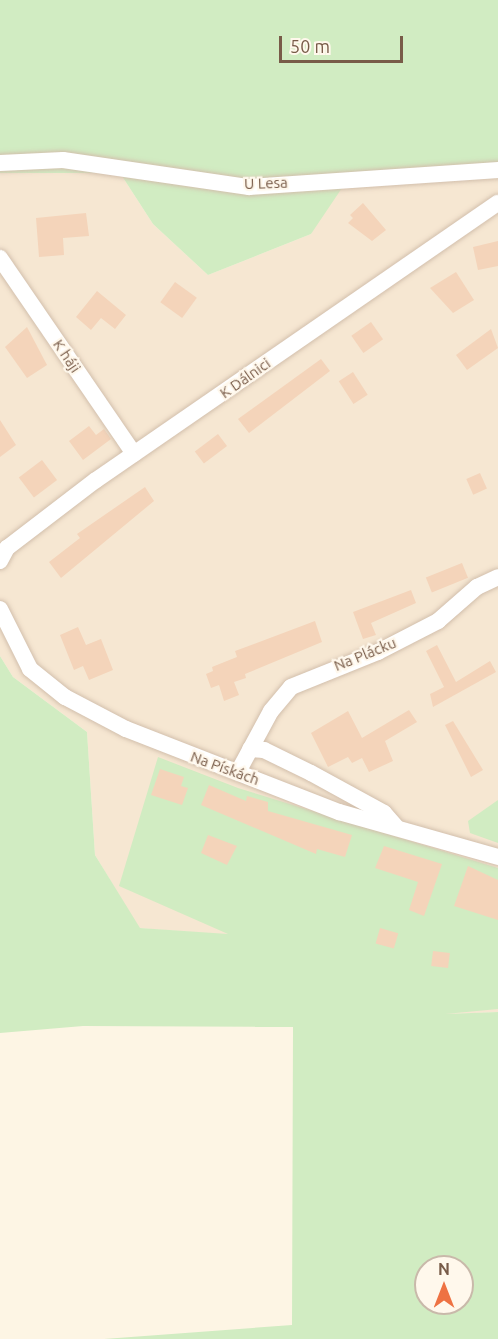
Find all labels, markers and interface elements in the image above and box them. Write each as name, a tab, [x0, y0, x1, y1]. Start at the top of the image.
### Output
scale bar	[282, 24, 406, 62]
text: 50 m	[290, 36, 330, 56]
street label: U Lesa	[244, 173, 288, 193]
street label: K háji	[49, 336, 85, 376]
street label: K Dálnici	[216, 354, 274, 402]
street label: Na Plácku	[331, 633, 399, 675]
street label: Na Pískách	[188, 747, 262, 789]
north arrow	[414, 1255, 474, 1315]
text: N	[438, 1260, 450, 1278]

